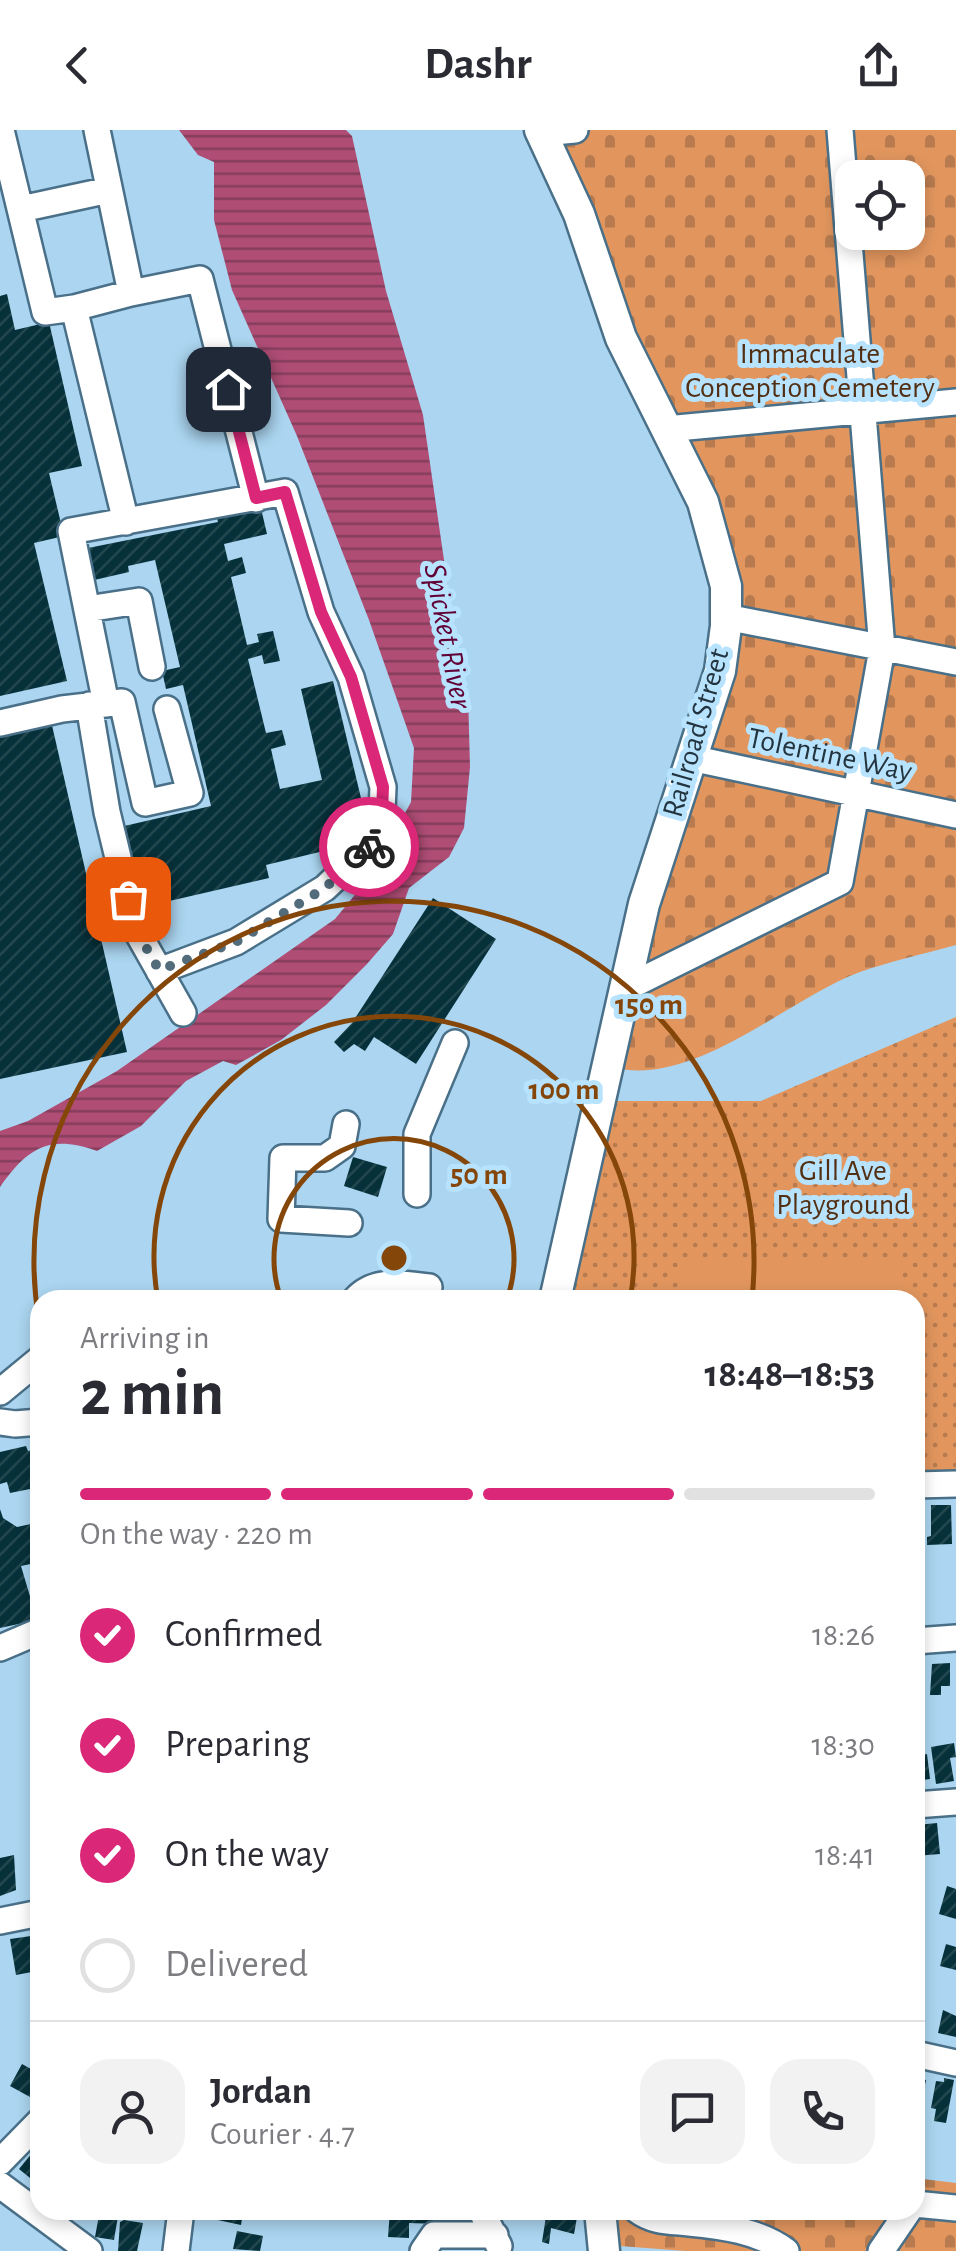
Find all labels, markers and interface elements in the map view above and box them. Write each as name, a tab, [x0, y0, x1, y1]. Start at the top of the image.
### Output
icon: back	[50, 38, 105, 93]
icon: share	[851, 38, 906, 93]
text: Dashr	[424, 42, 532, 87]
map controls	[835, 160, 925, 250]
button: locate	[835, 160, 925, 250]
park label: Immaculate Conception Cemetery	[685, 339, 935, 403]
pin	[186, 347, 271, 432]
icon: home	[201, 362, 256, 417]
water label: Spicket River	[417, 561, 478, 713]
street label: Railroad Street	[658, 645, 735, 821]
street label: Tolentine Way	[745, 723, 915, 787]
courier	[319, 797, 419, 897]
icon: bike	[342, 820, 397, 875]
pin	[86, 857, 171, 942]
icon: bag	[101, 872, 156, 927]
text: 150 m	[615, 990, 683, 1020]
text: 100 m	[529, 1075, 599, 1105]
park label: Gill Ave Playground	[776, 1156, 910, 1220]
text: 50 m	[450, 1160, 508, 1190]
centre of rings	[376, 1240, 412, 1276]
text: Arriving in	[80, 1322, 209, 1354]
text: 18:48–18:53	[705, 1356, 875, 1394]
text: 2 min	[80, 1362, 224, 1427]
text: On the way · 220 m	[80, 1518, 313, 1550]
icon: check	[80, 1608, 135, 1663]
text: Confirmed	[165, 1616, 322, 1654]
text: 18:26	[812, 1619, 875, 1651]
icon: check	[80, 1718, 135, 1773]
text: Preparing	[165, 1726, 310, 1764]
text: 18:30	[811, 1729, 875, 1761]
icon: check	[80, 1828, 135, 1883]
text: On the way	[165, 1836, 329, 1874]
text: 18:41	[815, 1839, 875, 1871]
text: Delivered	[165, 1946, 308, 1984]
button: person	[80, 2059, 185, 2164]
button: chat	[640, 2059, 745, 2164]
button: phone	[770, 2059, 875, 2164]
text: Jordan	[210, 2073, 312, 2111]
text: Courier · 4.7	[210, 2118, 355, 2150]

